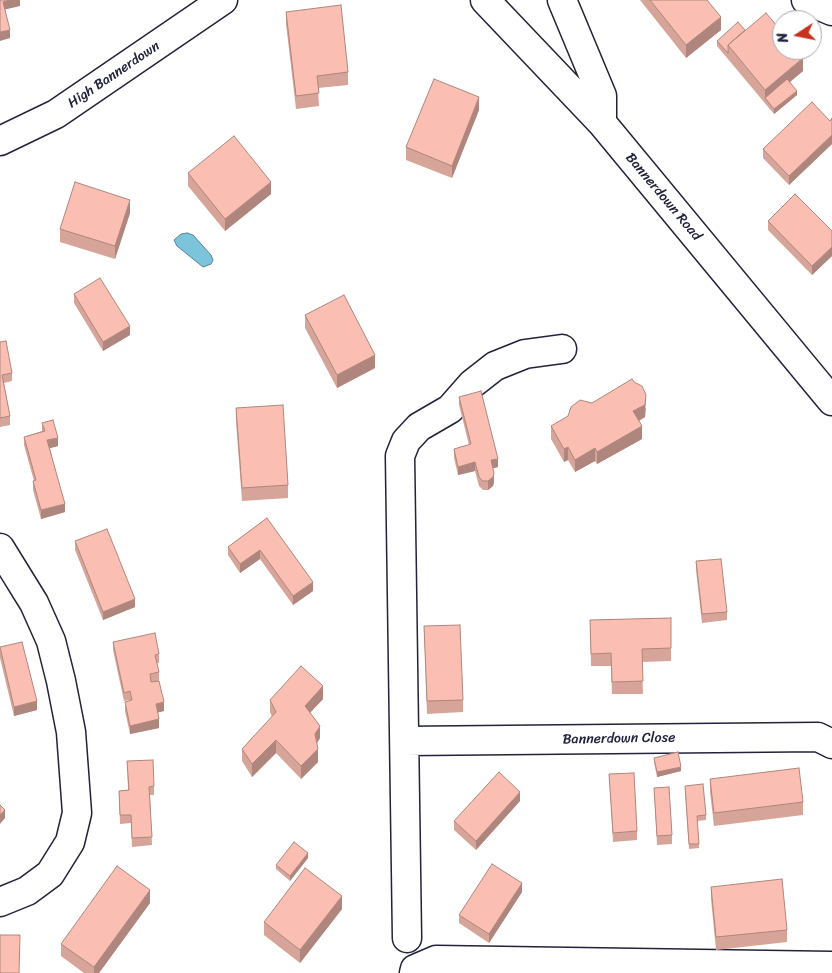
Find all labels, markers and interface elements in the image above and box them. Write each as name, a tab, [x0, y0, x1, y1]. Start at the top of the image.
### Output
north arrow	[772, 10, 822, 60]
text: N	[770, 31, 796, 45]
street label: High Bannerdown	[65, 38, 163, 112]
street label: Bannerdown Road	[621, 150, 705, 244]
street label: Bannerdown Close	[563, 730, 675, 748]

